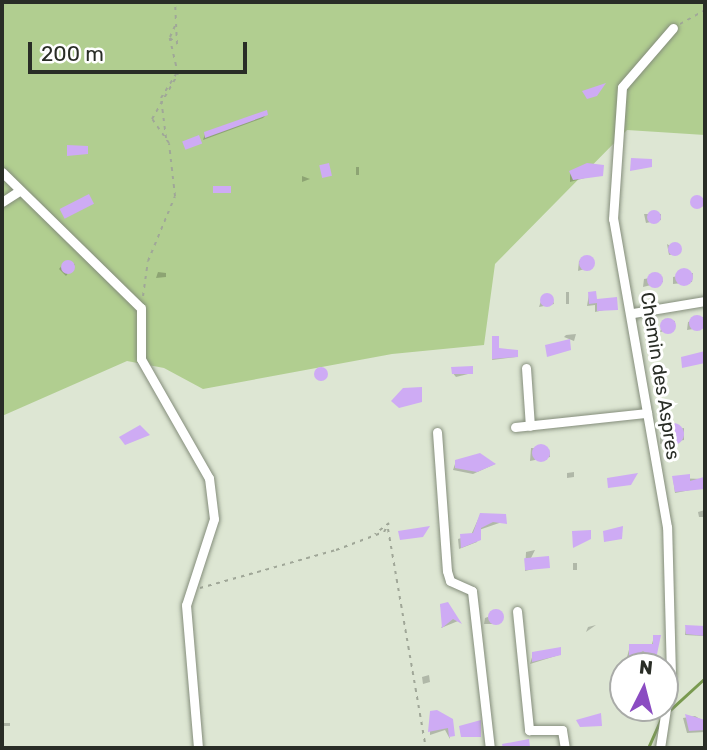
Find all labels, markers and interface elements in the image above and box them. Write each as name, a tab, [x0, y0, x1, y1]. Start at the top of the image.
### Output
scale bar	[32, 28, 250, 72]
text: 200 m	[41, 41, 104, 66]
street label: Chemin des Aspres	[635, 290, 685, 462]
north arrow	[609, 652, 679, 722]
text: N	[638, 655, 654, 680]

